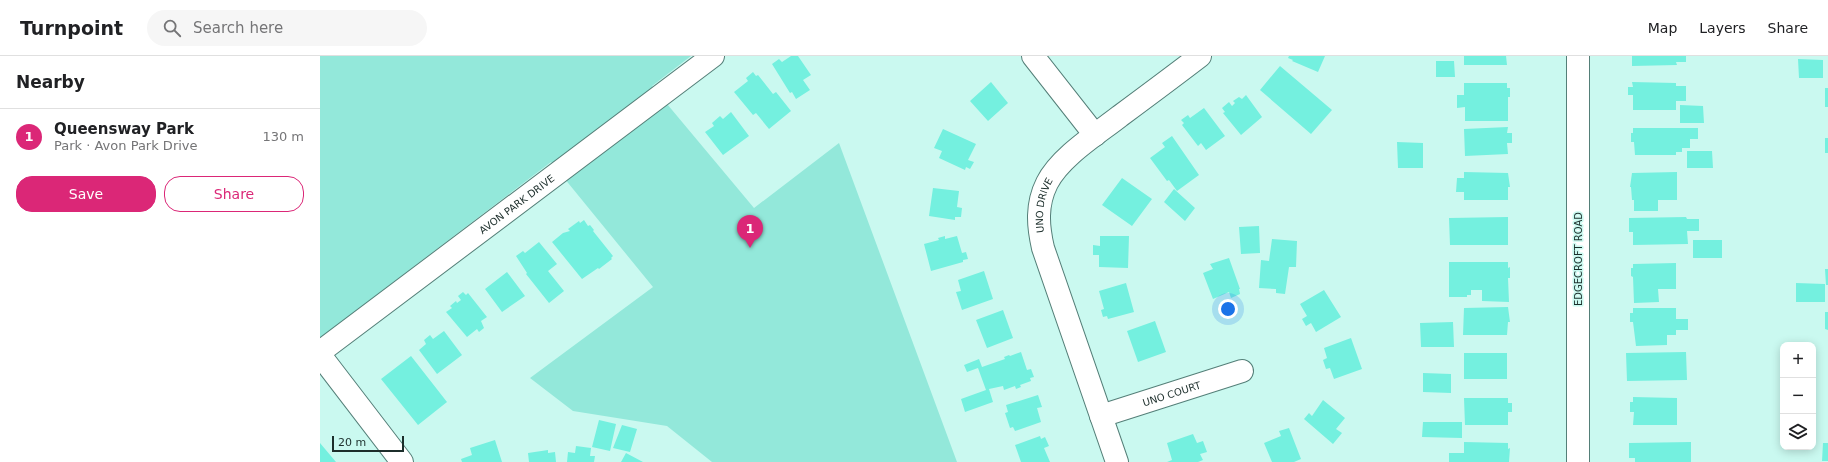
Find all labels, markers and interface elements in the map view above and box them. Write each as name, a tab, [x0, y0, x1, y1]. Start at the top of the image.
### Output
search box	[147, 10, 427, 46]
text: Turnpoint	[20, 17, 123, 39]
icon: search	[161, 17, 183, 39]
text: Search here	[193, 19, 283, 37]
text: Map	[1648, 20, 1677, 36]
text: Layers	[1699, 20, 1746, 36]
text: Share	[1768, 20, 1808, 36]
text: Nearby	[16, 72, 85, 92]
text: Queensway Park	[54, 120, 194, 138]
text: 1	[24, 129, 34, 144]
text: 130 m	[262, 129, 304, 144]
text: Park · Avon Park Drive	[54, 138, 198, 153]
street label: AVON PARK DRIVE	[477, 172, 556, 236]
button: Save	[16, 176, 156, 212]
button: Share	[164, 176, 304, 212]
street label: UNO DRIVE	[1033, 176, 1054, 234]
street label: EDGECROFT ROAD	[1573, 212, 1584, 306]
pin: 1	[737, 215, 763, 248]
your location	[1218, 299, 1238, 319]
map controls	[1780, 342, 1816, 450]
button: +	[1780, 342, 1816, 378]
button: −	[1780, 378, 1816, 414]
street label: UNO COURT	[1141, 379, 1203, 408]
button: layers	[1780, 414, 1816, 450]
scale bar	[332, 434, 404, 453]
text: 20 m	[338, 436, 366, 449]

